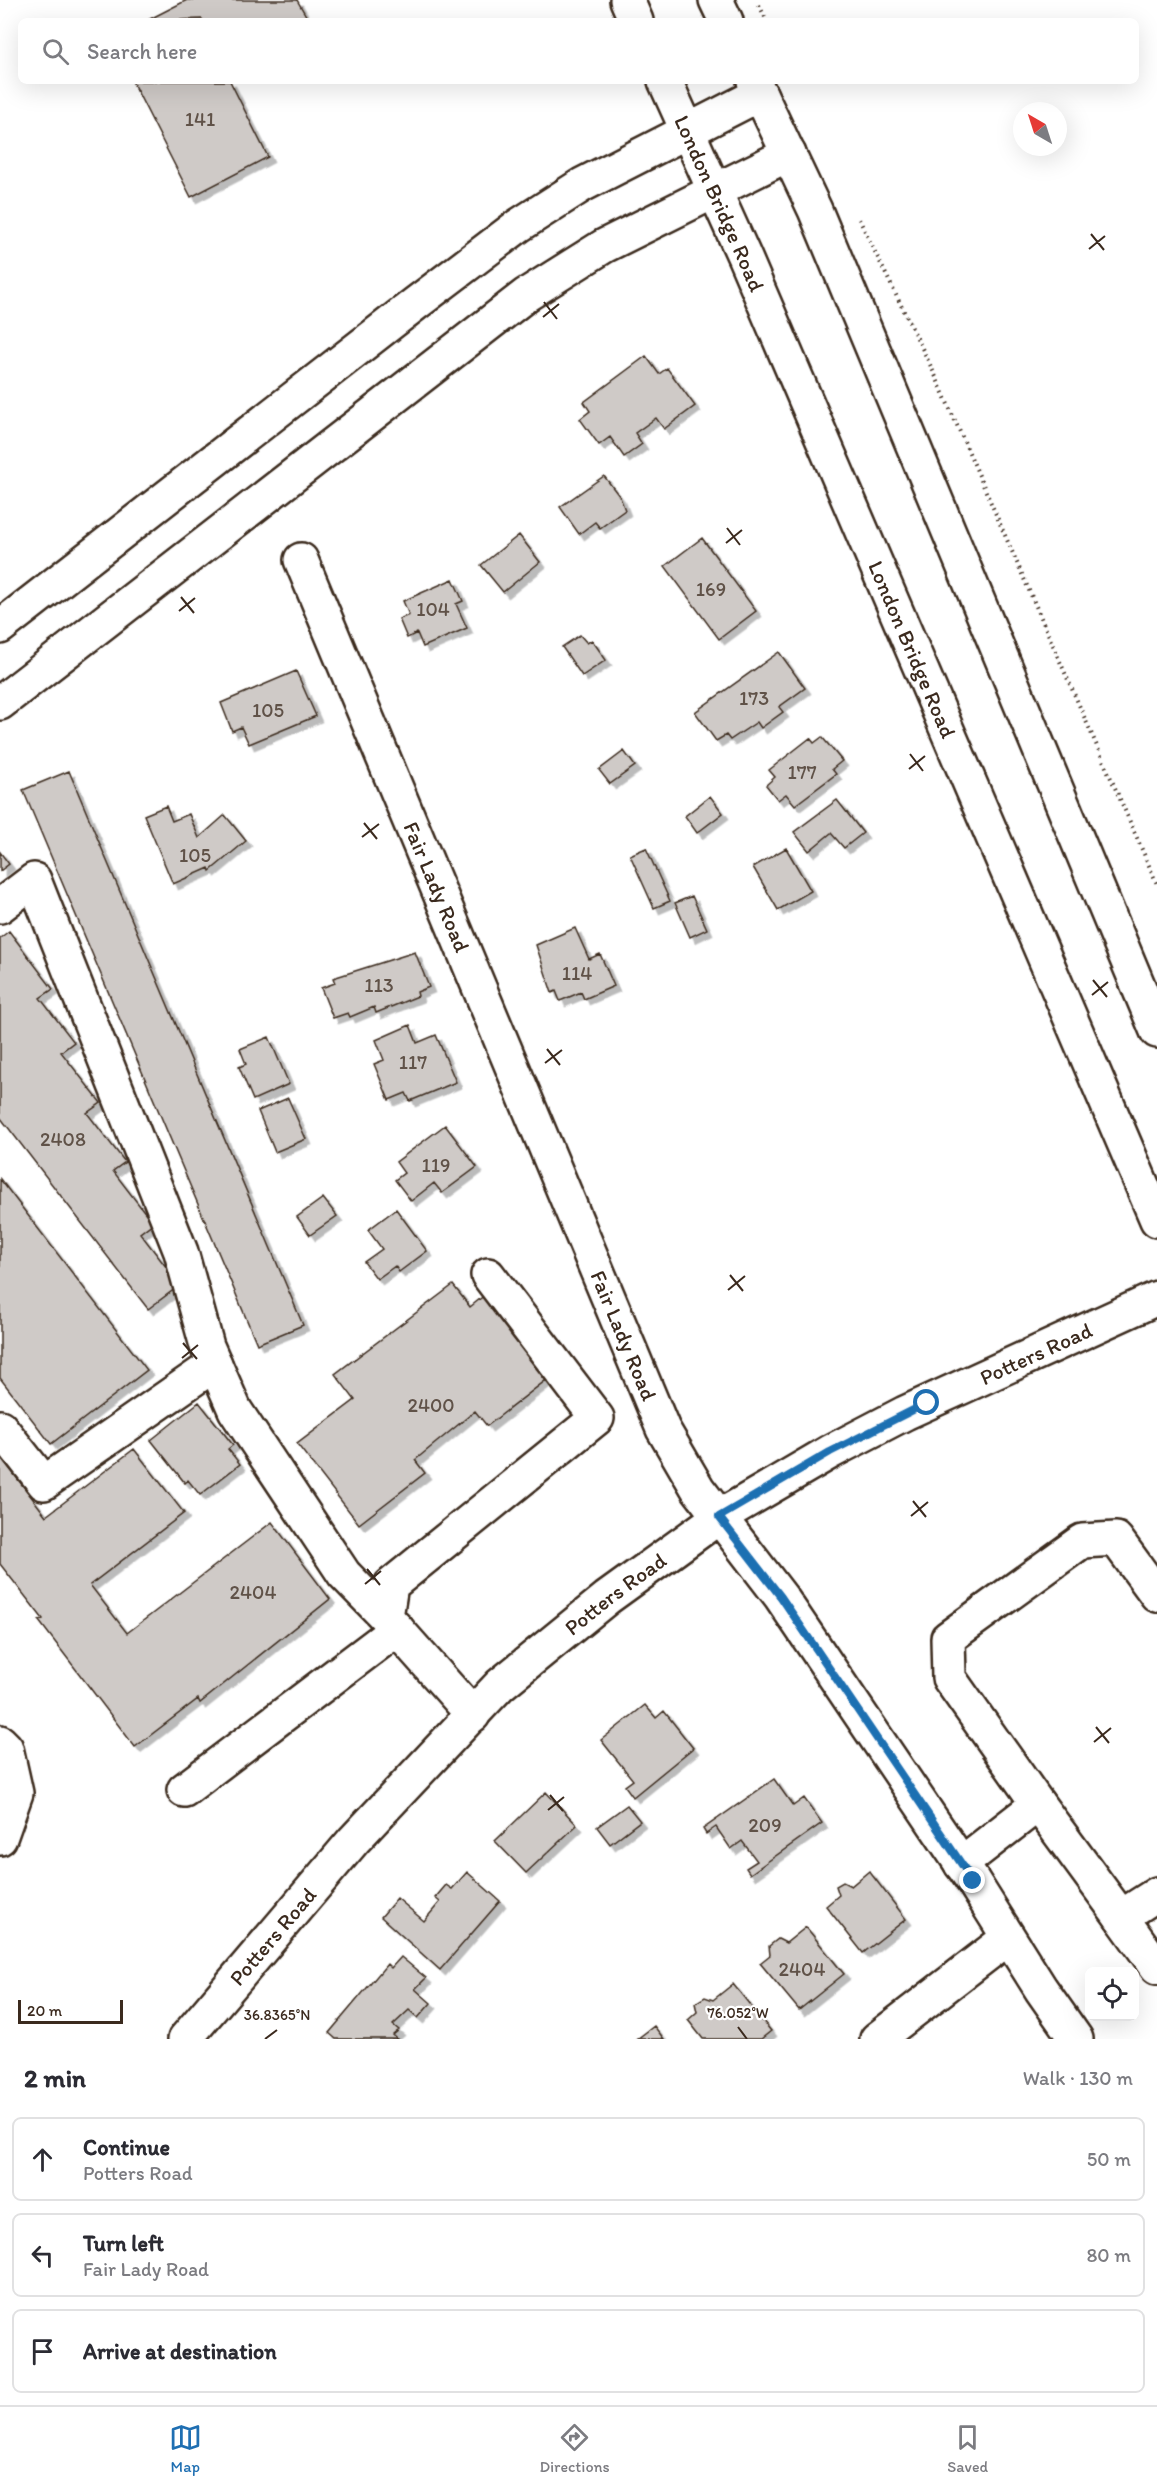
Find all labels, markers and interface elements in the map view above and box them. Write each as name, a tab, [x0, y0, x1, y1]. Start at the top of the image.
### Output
search box	[18, 18, 1139, 84]
icon: search	[39, 35, 72, 68]
text: Search here	[87, 38, 197, 65]
north arrow	[1013, 102, 1067, 156]
house number: 141	[185, 107, 215, 131]
street label: London Bridge Road	[669, 111, 771, 295]
street label: London Bridge Road	[863, 557, 962, 742]
house number: 169	[696, 577, 726, 601]
house number: 104	[416, 597, 450, 621]
house number: 173	[739, 686, 769, 710]
house number: 105	[252, 698, 284, 722]
house number: 177	[787, 760, 817, 784]
street label: Fair Lady Road	[398, 818, 476, 956]
house number: 105	[179, 843, 211, 867]
house number: 114	[562, 961, 592, 985]
house number: 113	[364, 973, 394, 997]
house number: 117	[399, 1050, 427, 1074]
house number: 2408	[40, 1127, 86, 1151]
house number: 119	[421, 1153, 451, 1177]
street label: Fair Lady Road	[585, 1266, 663, 1405]
street label: Potters Road	[975, 1316, 1096, 1391]
route start	[913, 1389, 939, 1415]
house number: 2400	[407, 1393, 455, 1417]
street label: Potters Road	[559, 1546, 671, 1641]
house number: 2404	[230, 1580, 276, 1604]
house number: 209	[748, 1813, 782, 1837]
route end	[959, 1867, 985, 1893]
street label: Potters Road	[223, 1881, 322, 1991]
house number: 2404	[779, 1957, 825, 1981]
map controls	[1085, 1967, 1139, 2021]
button: locate	[1085, 1967, 1139, 2021]
scale bar	[18, 1997, 123, 2024]
text: 20 m	[27, 2001, 62, 2020]
text: 76.052°W	[707, 2004, 769, 2022]
text: 36.8365°N	[244, 2006, 310, 2024]
text: 2 min	[24, 2062, 86, 2094]
text: Walk · 130 m	[1023, 2066, 1133, 2090]
text: Continue	[83, 2134, 170, 2161]
icon: ahead	[26, 2143, 59, 2176]
text: 50 m	[1087, 2147, 1131, 2171]
text: Potters Road	[83, 2161, 193, 2185]
text: Turn left	[83, 2230, 164, 2257]
icon: left	[26, 2239, 59, 2272]
text: 80 m	[1086, 2243, 1131, 2267]
text: Fair Lady Road	[83, 2257, 209, 2281]
icon: arrive	[26, 2335, 59, 2368]
text: Arrive at destination	[83, 2338, 277, 2365]
tab: Map	[169, 2421, 202, 2476]
tab: Directions	[539, 2421, 610, 2476]
tab: Saved	[947, 2421, 988, 2476]

